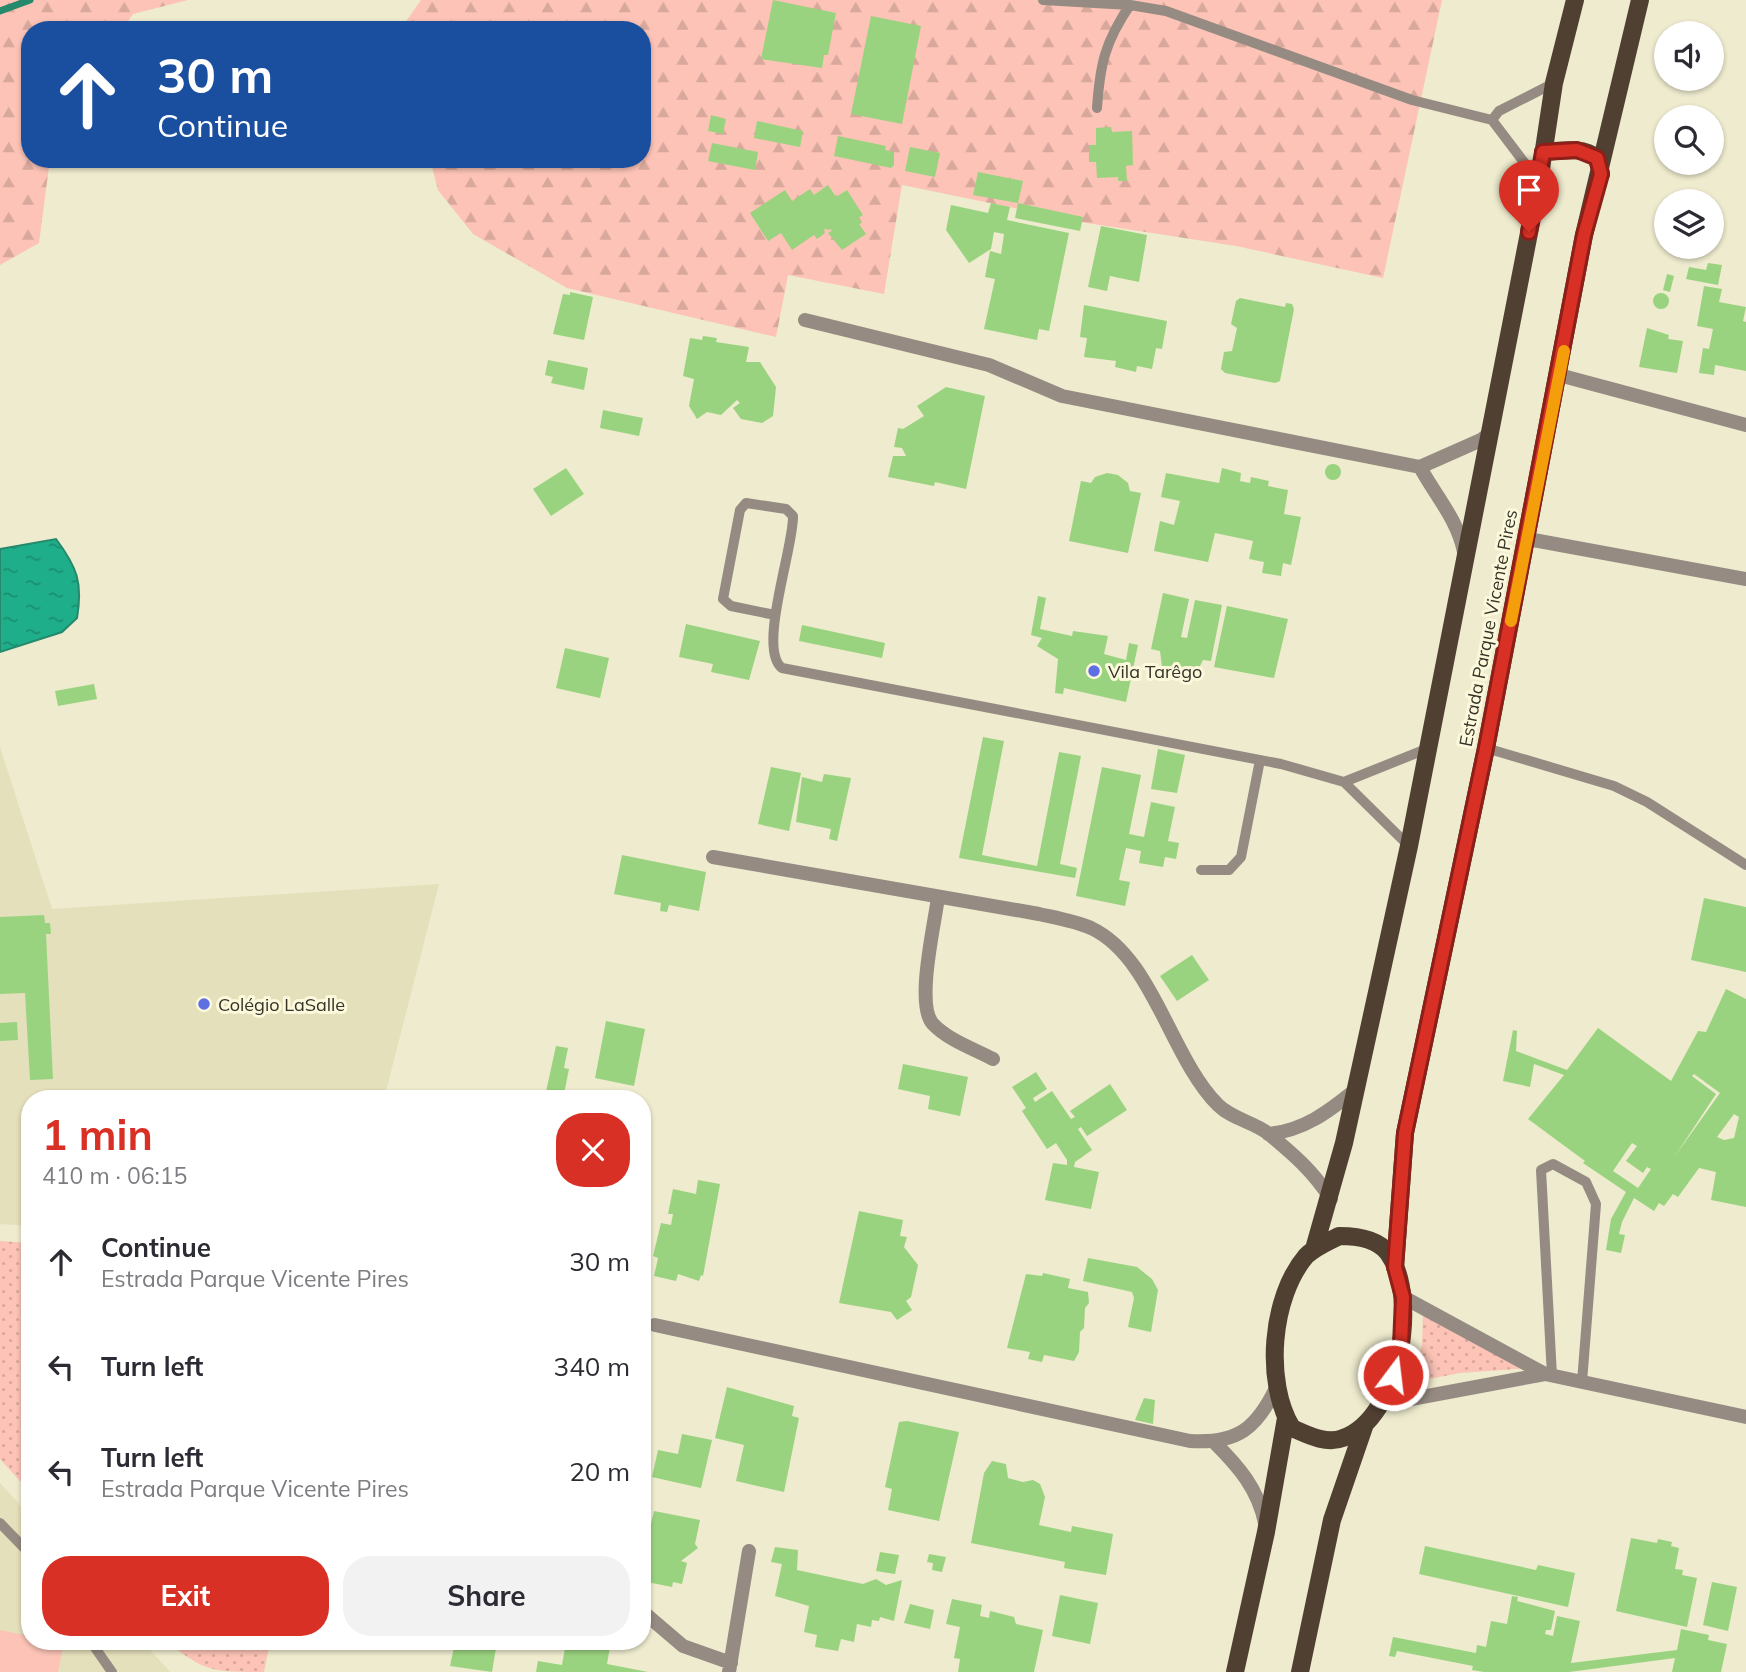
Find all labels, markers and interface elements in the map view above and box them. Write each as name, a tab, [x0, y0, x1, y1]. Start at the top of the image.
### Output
map controls	[1654, 21, 1724, 259]
button: sound	[1654, 21, 1724, 91]
text: 30 m	[157, 44, 273, 105]
icon: ahead	[42, 49, 133, 140]
text: Continue	[157, 105, 288, 145]
button: search	[1654, 105, 1724, 175]
pin	[1499, 160, 1559, 232]
icon: arrive	[1510, 171, 1548, 209]
button: layers	[1654, 189, 1724, 259]
street label: Estrada Parque Vicente Pires	[1454, 507, 1522, 749]
place label: Vila Tarêgo	[1108, 660, 1202, 683]
marker: Vila Tarêgo	[1086, 663, 1102, 679]
place label: Colégio LaSalle	[218, 993, 345, 1016]
marker: Colégio LaSalle	[196, 996, 212, 1012]
text: 1 min	[42, 1108, 153, 1161]
button: close	[556, 1113, 630, 1187]
text: 410 m · 06:15	[42, 1161, 187, 1190]
text: Continue	[101, 1231, 211, 1264]
icon: ahead	[42, 1243, 80, 1281]
text: 30 m	[569, 1245, 630, 1278]
text: Estrada Parque Vicente Pires	[101, 1264, 409, 1293]
position arrow	[1356, 1338, 1430, 1412]
icon: left	[42, 1348, 80, 1386]
text: Turn left	[101, 1350, 203, 1383]
text: 340 m	[554, 1350, 630, 1383]
text: Turn left	[101, 1441, 203, 1474]
icon: left	[42, 1453, 80, 1491]
text: 20 m	[569, 1455, 630, 1488]
text: Estrada Parque Vicente Pires	[101, 1474, 409, 1503]
button: Exit	[42, 1556, 329, 1636]
button: Share	[343, 1556, 630, 1636]

